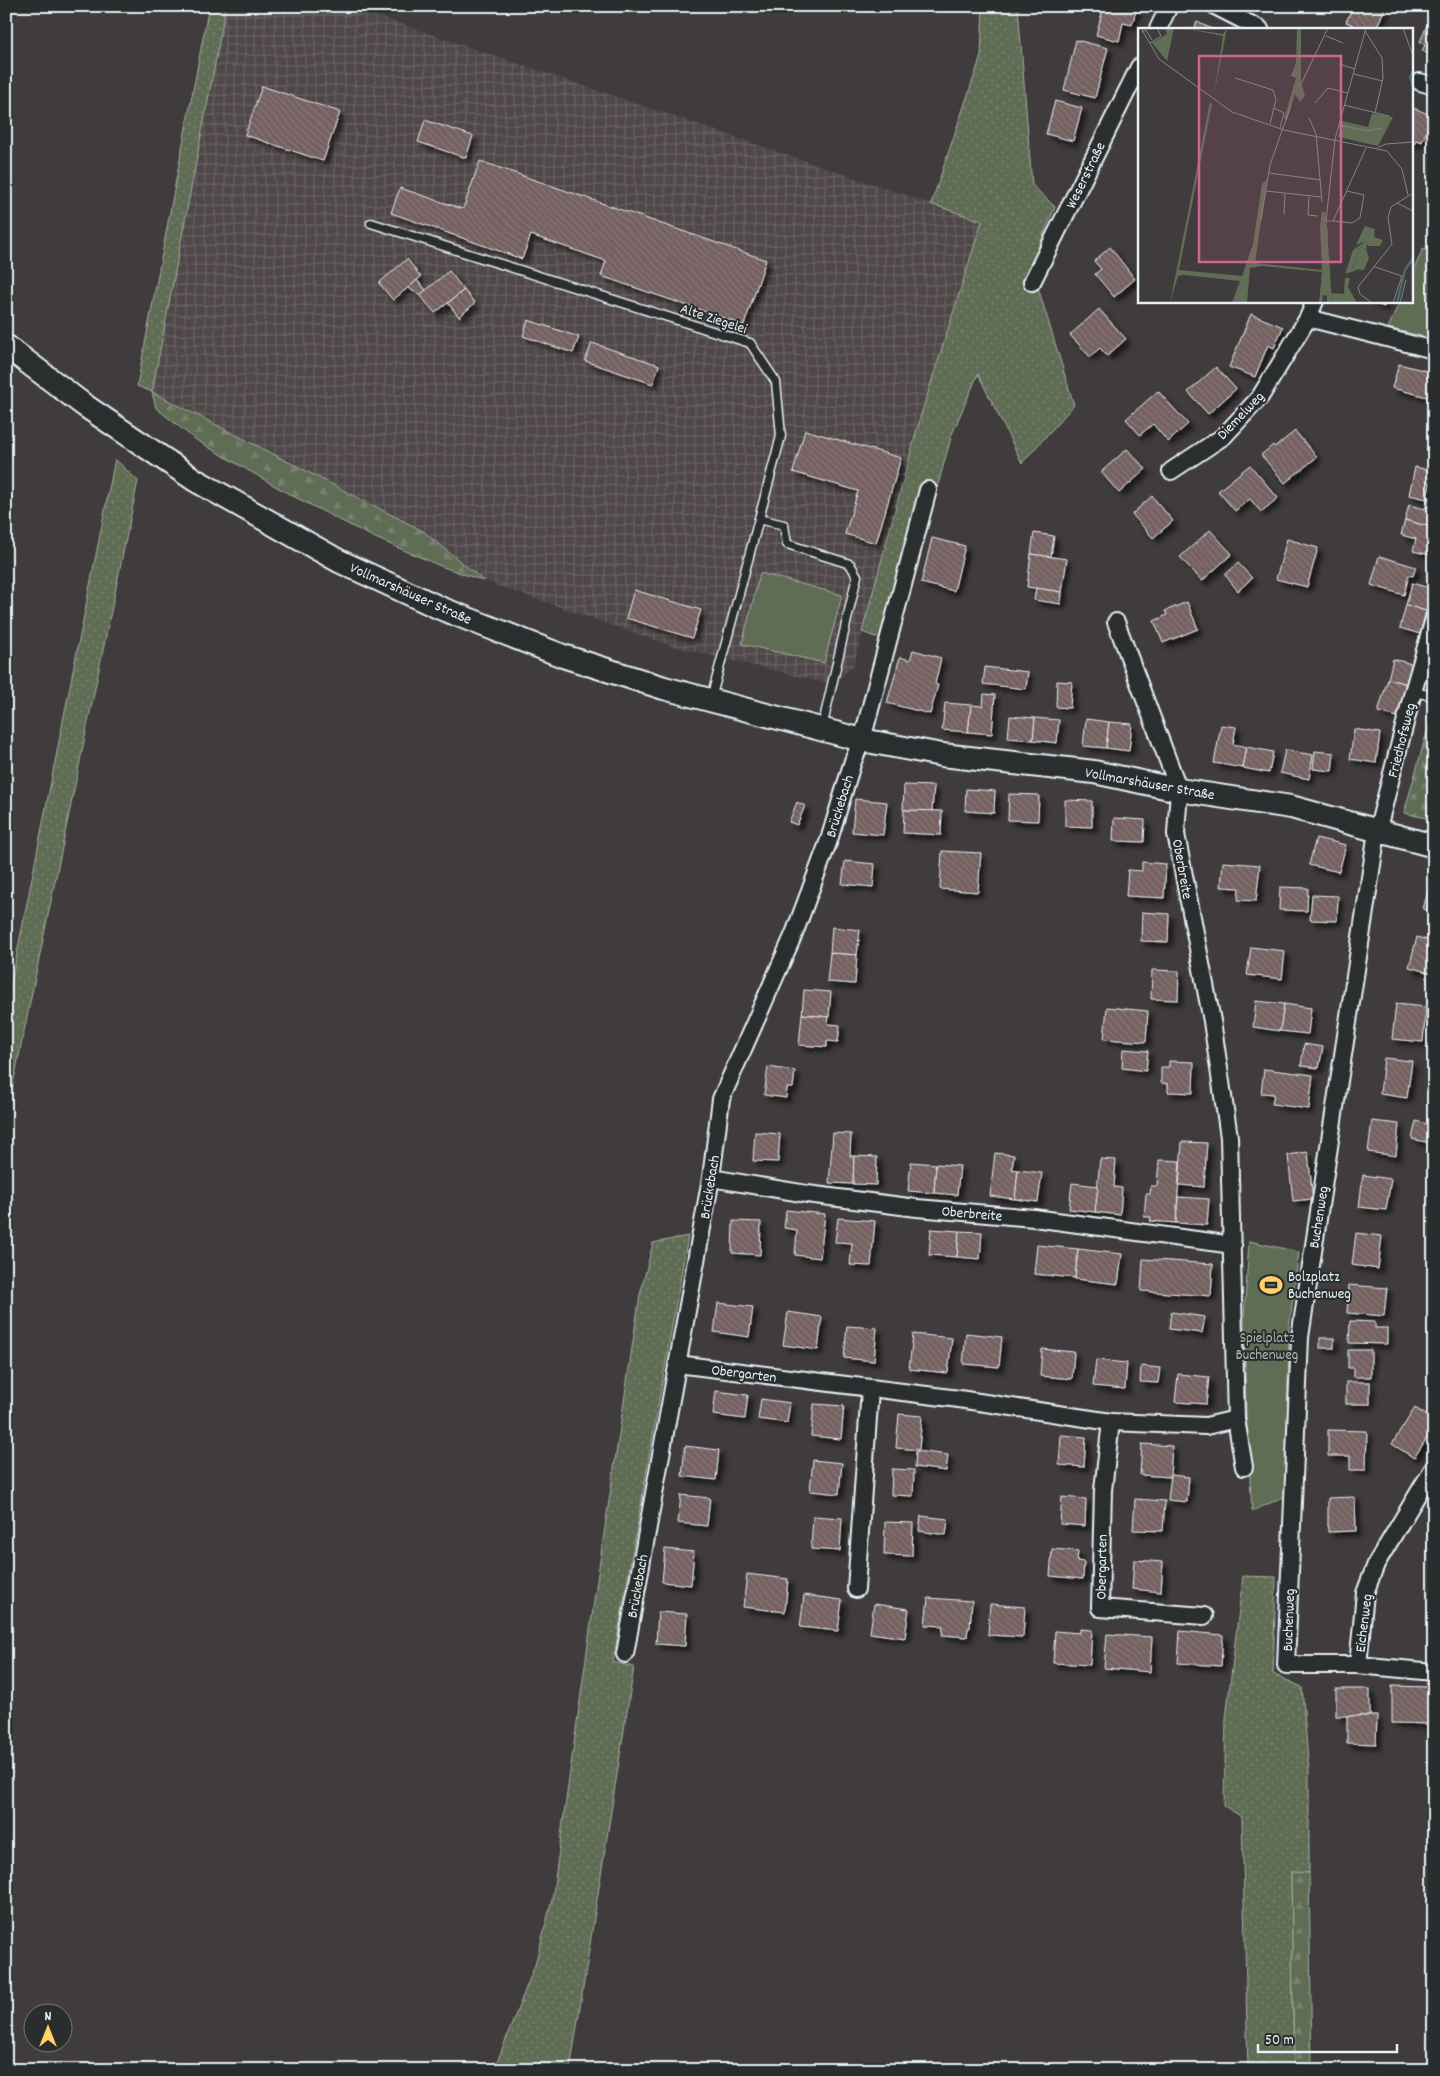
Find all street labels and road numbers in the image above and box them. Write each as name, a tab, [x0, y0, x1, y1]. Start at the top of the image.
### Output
street label: Weserstraße	[1061, 138, 1113, 213]
street label: Alte Ziegelei	[677, 299, 750, 341]
street label: Diemelweg	[1213, 387, 1270, 446]
street label: Vollmarshäuser Straße	[346, 558, 475, 632]
street label: Friedhofsweg	[1383, 701, 1423, 780]
street label: Vollmarshäuser Straße	[1083, 763, 1217, 807]
street label: Brückebach	[821, 772, 861, 841]
street label: Oberbreite	[1165, 837, 1197, 902]
street label: Brückebach	[695, 1154, 727, 1221]
street label: Buchenweg	[1304, 1185, 1336, 1250]
street label: Oberbreite	[941, 1201, 1003, 1229]
street label: Obergarten	[710, 1360, 778, 1390]
street label: Obergarten	[1091, 1534, 1115, 1600]
street label: Brückebach	[623, 1553, 655, 1620]
street label: Buchenweg	[1278, 1588, 1302, 1652]
street label: Eichenweg	[1350, 1593, 1379, 1654]

